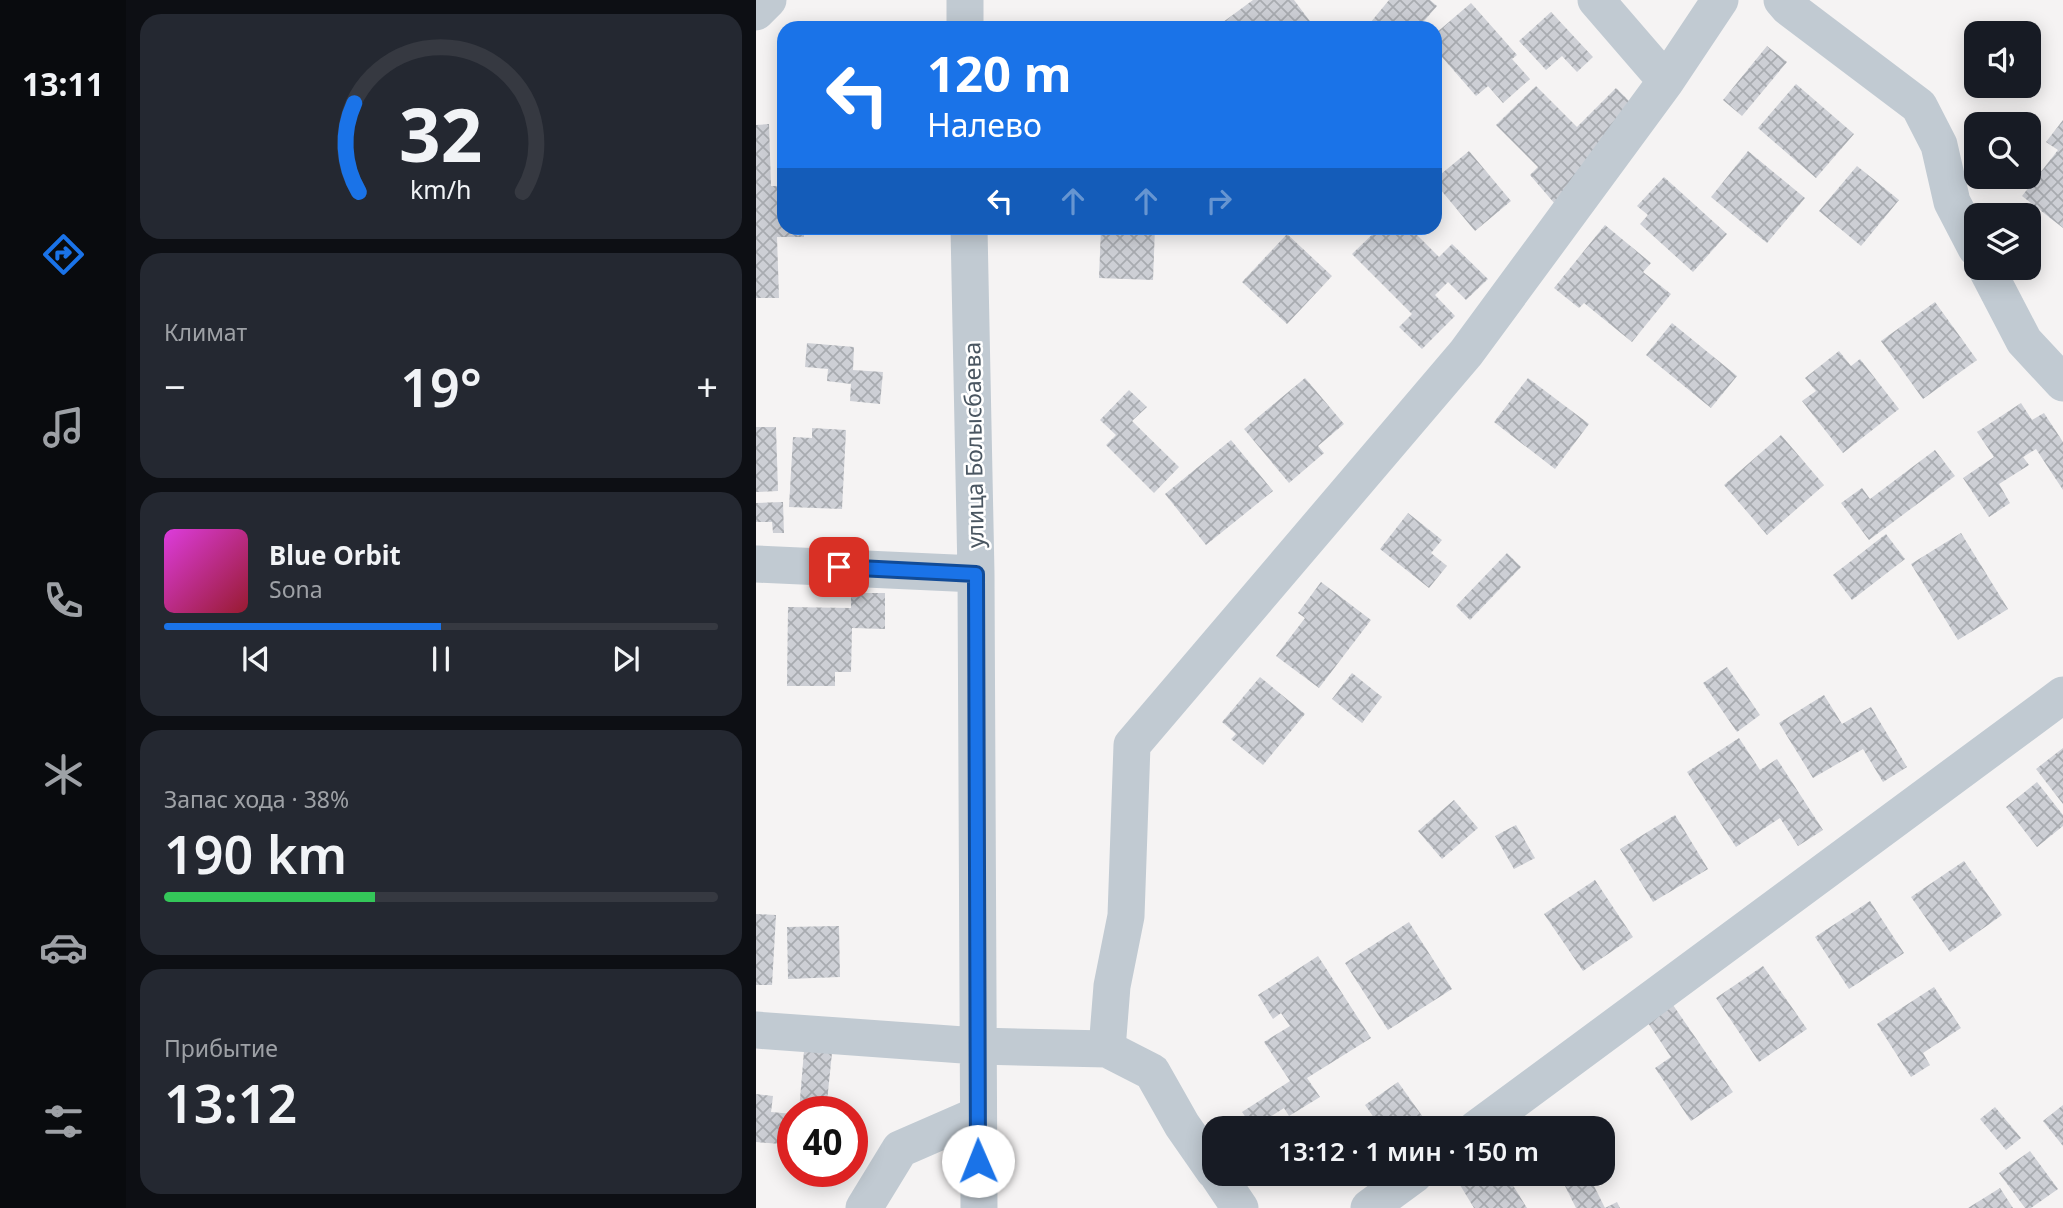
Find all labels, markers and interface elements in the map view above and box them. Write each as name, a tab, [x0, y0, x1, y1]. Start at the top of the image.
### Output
map controls	[1964, 21, 2041, 280]
button: sound	[1964, 21, 2041, 98]
text: 120 m	[927, 40, 1072, 106]
icon: left	[812, 49, 903, 140]
text: 13:11	[22, 62, 104, 105]
text: 32	[399, 85, 483, 184]
text: Налево	[927, 103, 1042, 146]
button: search	[1964, 112, 2041, 189]
text: km/h	[410, 172, 472, 206]
icon: left	[981, 182, 1019, 220]
icon: ahead	[1054, 182, 1092, 220]
icon: ahead	[1127, 182, 1165, 220]
icon: right	[1200, 182, 1238, 220]
button: layers	[1964, 203, 2041, 280]
icon: directions	[39, 230, 88, 279]
text: Климат	[164, 316, 247, 348]
street label: улица Болысбаева	[955, 342, 991, 548]
text: 19°	[400, 351, 482, 422]
text: −	[164, 360, 186, 412]
text: +	[696, 360, 718, 412]
icon: music	[39, 403, 88, 452]
text: Blue Orbit	[269, 537, 401, 573]
pin	[809, 537, 869, 597]
icon: arrive	[820, 548, 858, 586]
text: Sona	[269, 573, 323, 605]
icon: phone	[39, 576, 88, 625]
icon: previous	[237, 640, 275, 678]
icon: pause	[422, 640, 460, 678]
icon: next	[607, 640, 645, 678]
icon: climate	[39, 750, 88, 799]
text: Запас хода · 38%	[164, 783, 349, 815]
text: 190 km	[164, 818, 347, 889]
icon: car	[39, 923, 88, 972]
text: Прибытие	[164, 1032, 278, 1064]
text: 13:12	[164, 1067, 297, 1138]
speed limit sign: 40	[777, 1096, 868, 1187]
icon: filters	[39, 1097, 88, 1146]
position arrow	[941, 1124, 1015, 1198]
text: 13:12 · 1 мин · 150 m	[1278, 1133, 1539, 1169]

